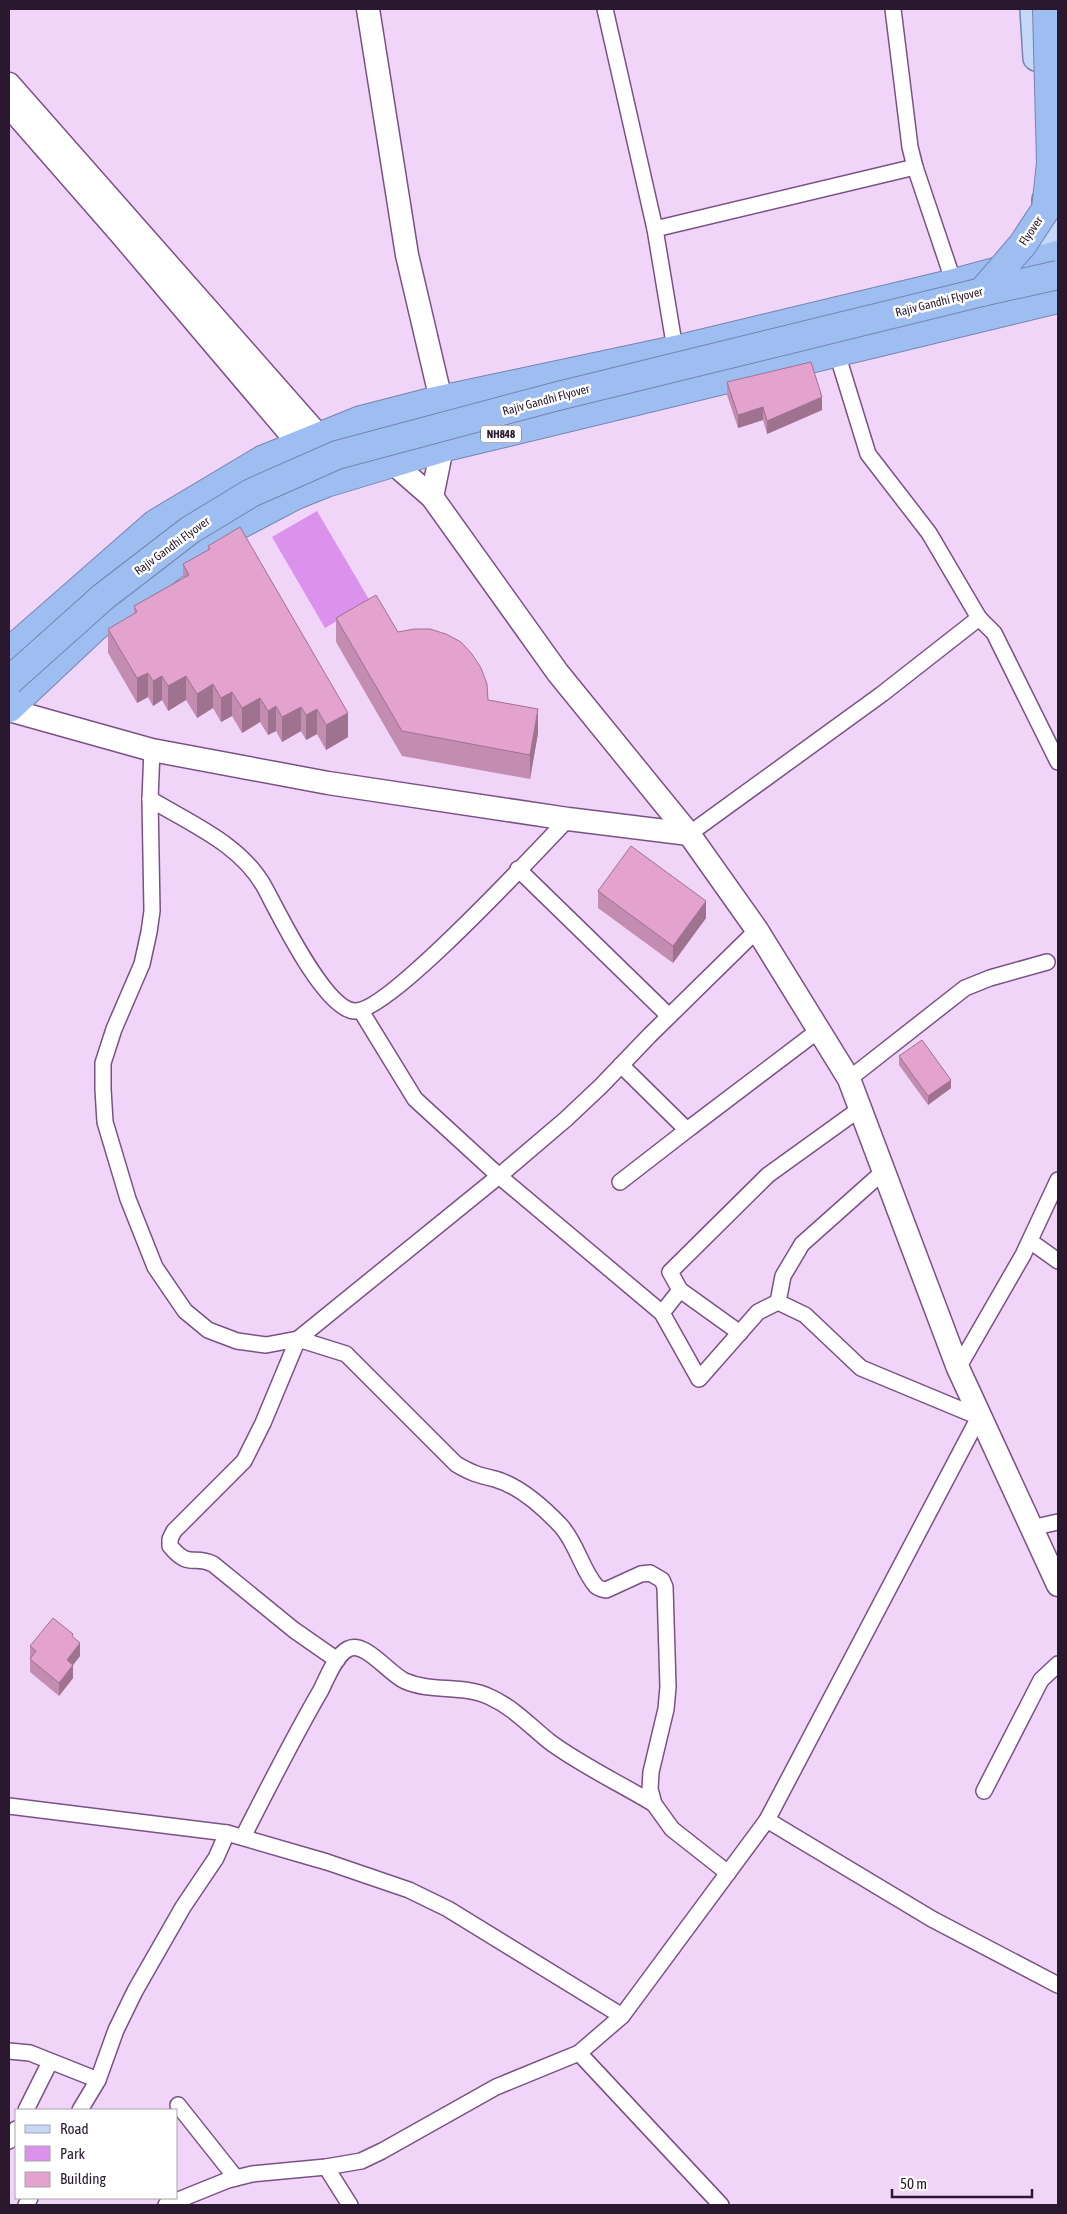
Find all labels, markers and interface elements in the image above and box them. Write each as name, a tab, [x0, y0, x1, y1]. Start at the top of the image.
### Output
street label: Flyover	[1016, 213, 1046, 248]
street label: Rajiv Gandhi Flyover	[894, 284, 985, 320]
street label: Rajiv Gandhi Flyover	[501, 382, 591, 418]
road number: NH848	[481, 426, 521, 442]
street label: Rajiv Gandhi Flyover	[132, 514, 213, 578]
legend	[15, 2109, 178, 2199]
text: Road	[60, 2120, 89, 2137]
text: Park	[60, 2145, 85, 2162]
scale bar	[892, 2166, 1032, 2198]
text: Building	[60, 2170, 106, 2187]
text: 50 m	[900, 2175, 927, 2192]

